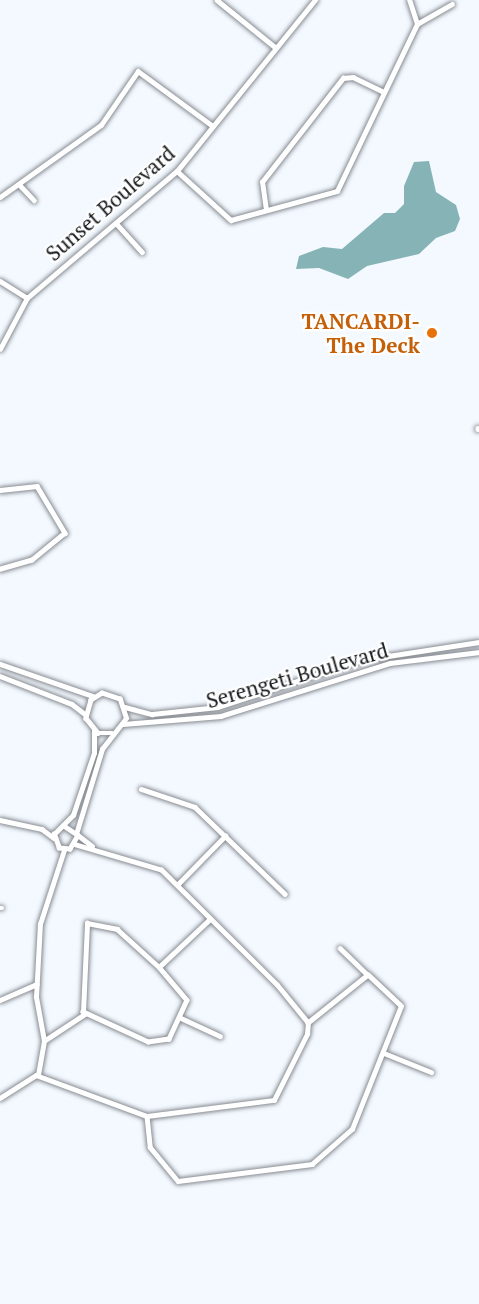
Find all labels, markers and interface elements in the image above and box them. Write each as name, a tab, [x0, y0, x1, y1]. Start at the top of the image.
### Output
street label: Sunset Boulevard	[40, 140, 180, 266]
place label: TANCARDI- The Deck	[302, 308, 420, 358]
marker: TANCARDI- The Deck	[425, 326, 439, 340]
street label: Serengeti Boulevard	[203, 637, 391, 713]

